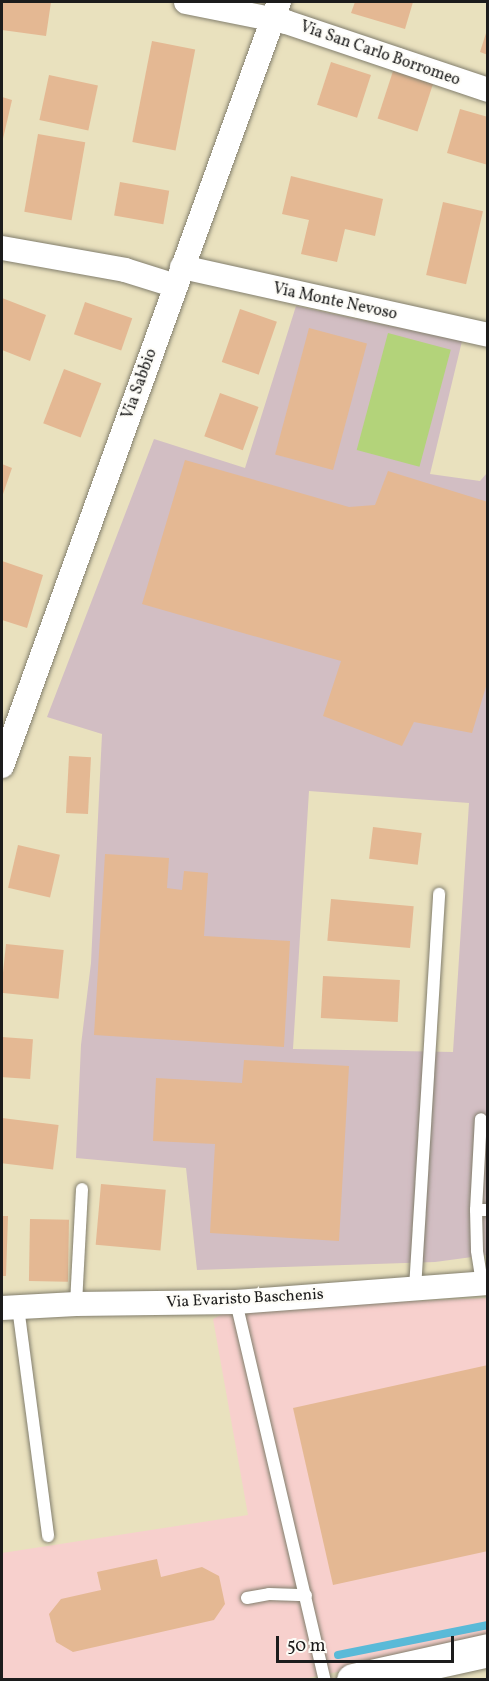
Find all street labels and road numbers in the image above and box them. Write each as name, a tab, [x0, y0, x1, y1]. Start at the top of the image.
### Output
street label: Via San Carlo Borromeo	[297, 18, 463, 90]
street label: Via Monte Nevoso	[271, 279, 399, 325]
street label: Via Sabbio	[118, 346, 162, 422]
street label: Via Evaristo Baschenis	[166, 1285, 324, 1313]

